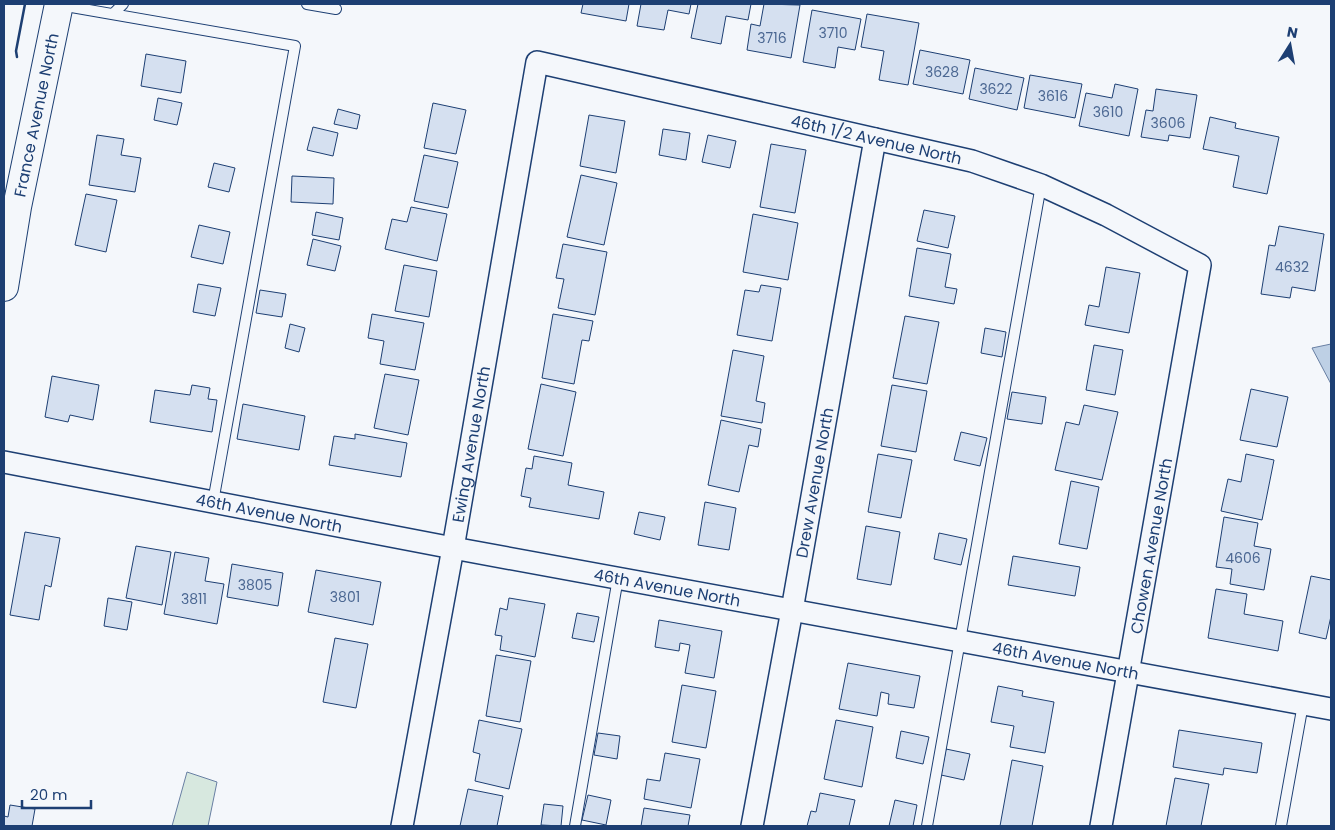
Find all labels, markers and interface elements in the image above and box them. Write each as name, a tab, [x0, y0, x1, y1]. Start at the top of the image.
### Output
north arrow	[1265, 20, 1315, 70]
text: N	[1285, 21, 1300, 43]
house number: 3710	[818, 23, 848, 43]
house number: 3716	[757, 28, 787, 48]
street label: France Avenue North	[8, 31, 65, 199]
house number: 3628	[925, 62, 959, 82]
house number: 3622	[979, 79, 1013, 99]
house number: 3616	[1038, 86, 1068, 106]
house number: 3610	[1093, 102, 1123, 122]
street label: 46th 1/2 Avenue North	[789, 109, 964, 170]
house number: 3606	[1151, 113, 1186, 133]
house number: 4632	[1275, 257, 1309, 277]
street label: Ewing Avenue North	[447, 364, 496, 524]
street label: Drew Avenue North	[790, 406, 840, 560]
street label: Chowen Avenue North	[1125, 456, 1178, 636]
street label: 46th Avenue North	[194, 488, 344, 539]
house number: 4606	[1225, 548, 1261, 568]
street label: 46th Avenue North	[592, 563, 742, 612]
house number: 3805	[238, 575, 272, 595]
house number: 3801	[330, 587, 360, 607]
house number: 3811	[181, 589, 207, 609]
street label: 46th Avenue North	[990, 636, 1141, 686]
scale bar	[22, 778, 91, 810]
text: 20 m	[30, 784, 68, 805]

